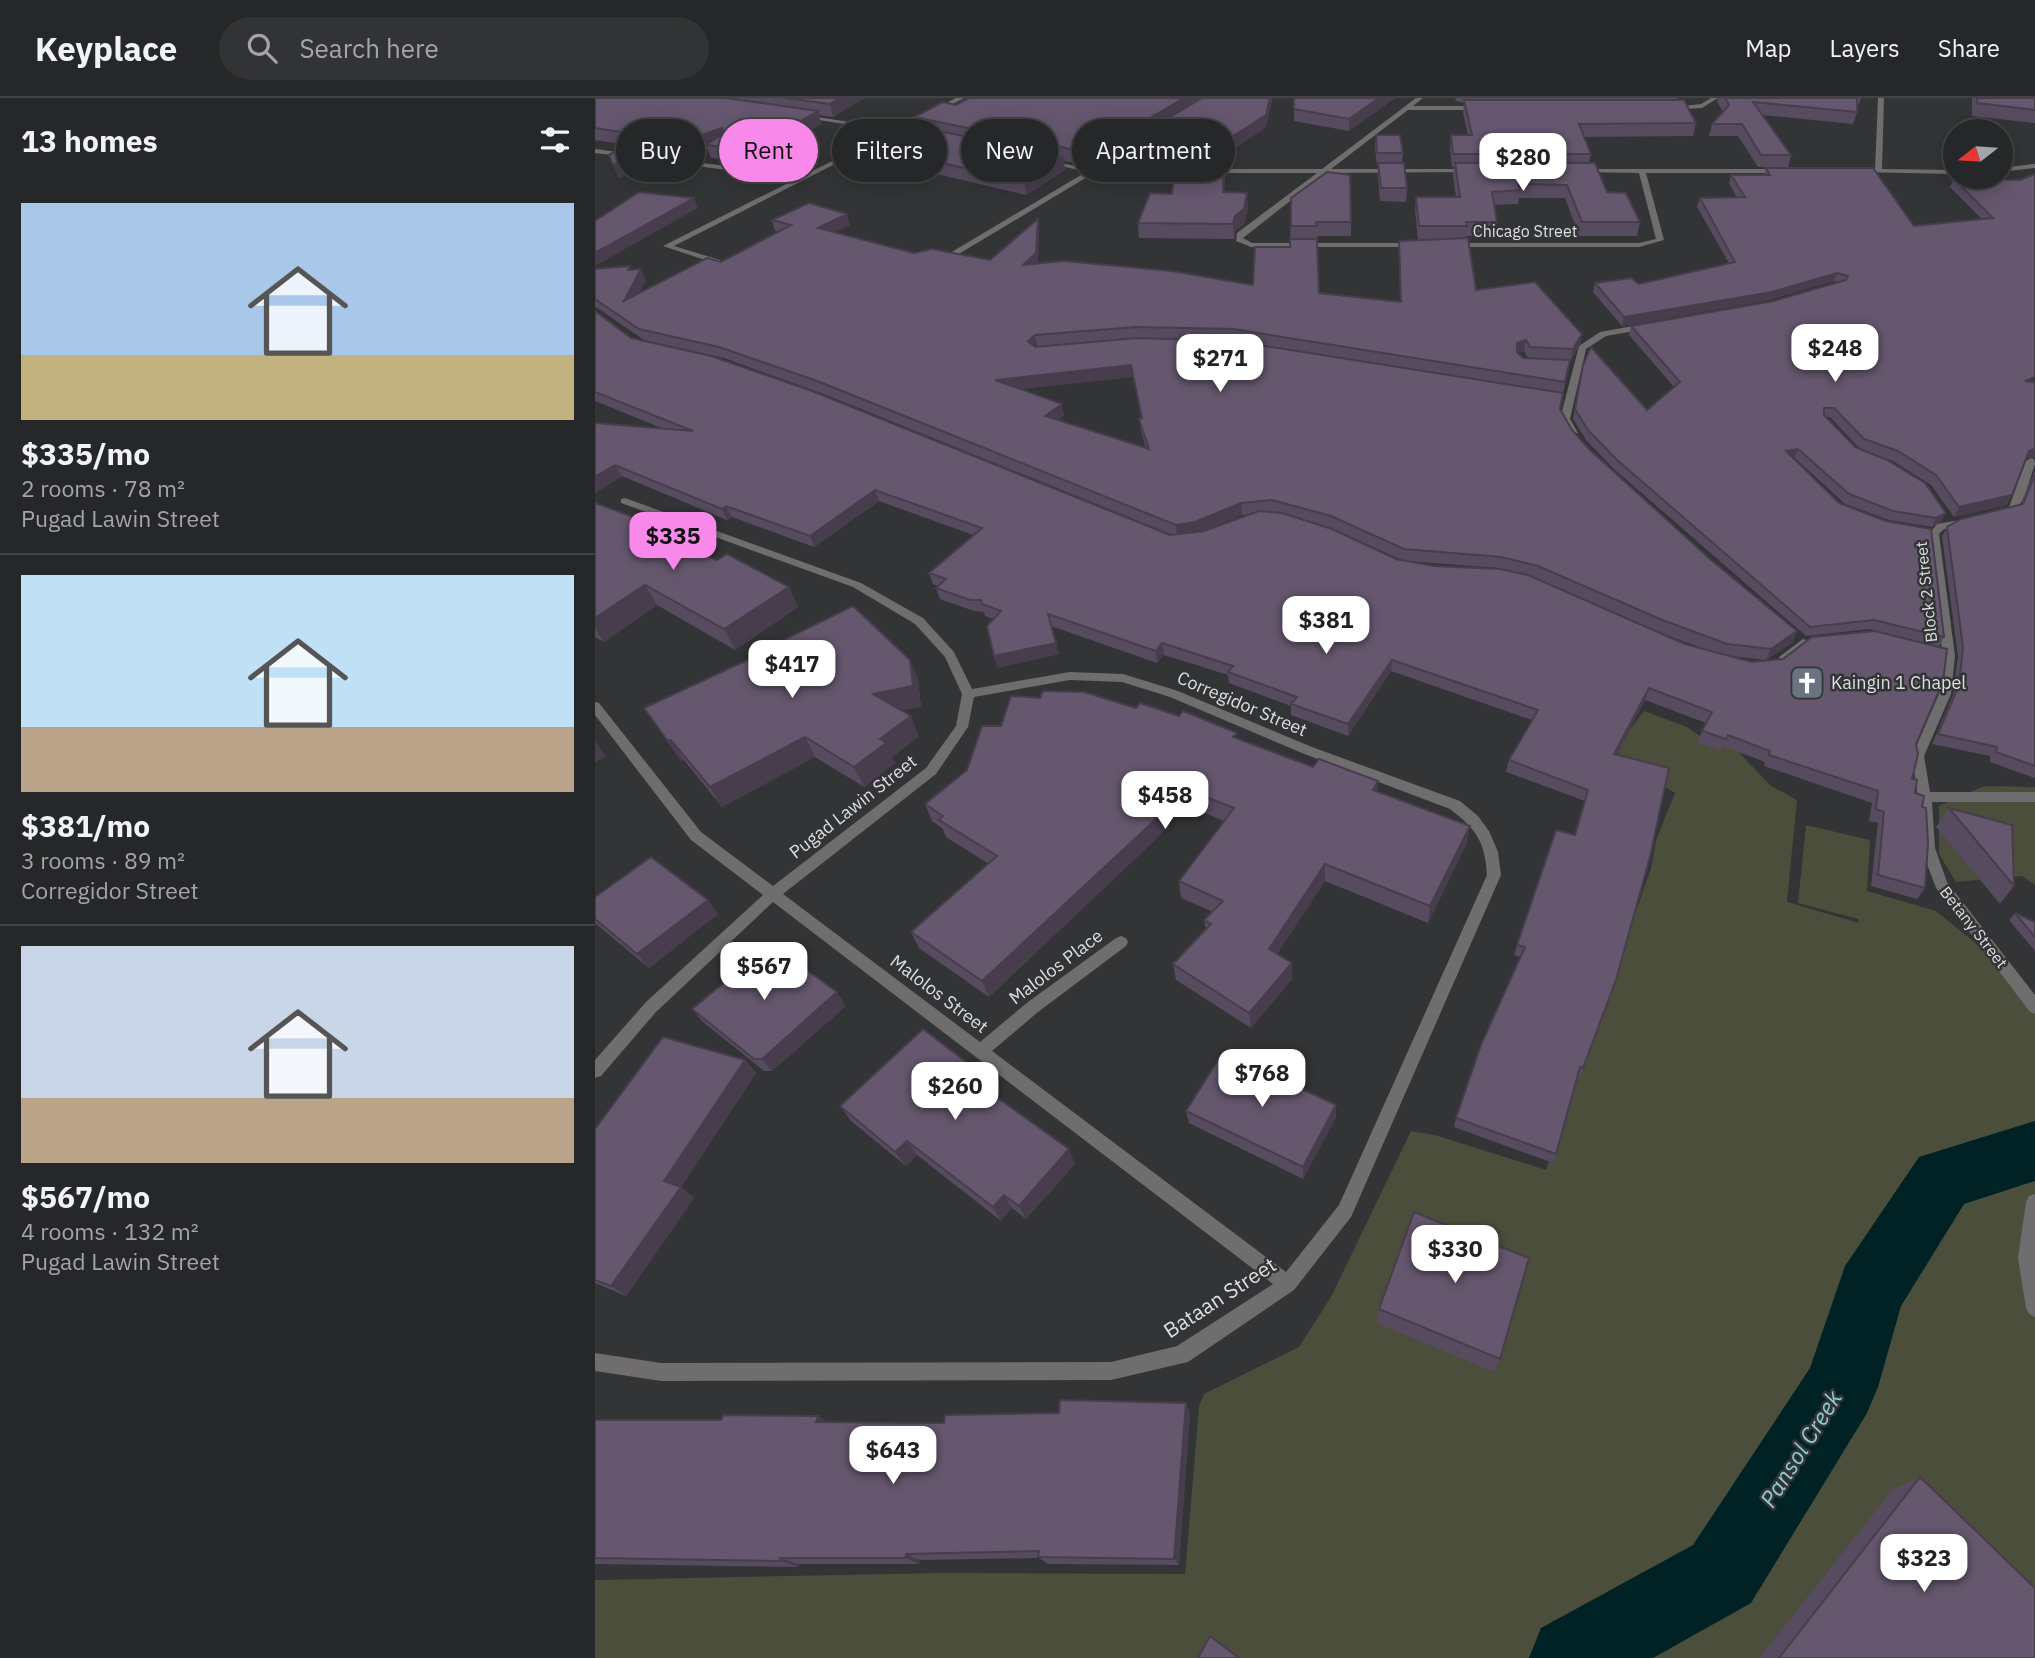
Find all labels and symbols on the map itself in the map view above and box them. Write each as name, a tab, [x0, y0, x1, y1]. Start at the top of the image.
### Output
north arrow	[1943, 119, 2013, 189]
pin: $280	[1482, 134, 1564, 193]
street label: Chicago Street	[1473, 221, 1577, 241]
pin: $248	[1794, 324, 1876, 384]
pin: $271	[1179, 334, 1261, 394]
pin: $335	[632, 512, 714, 572]
street label: Block 2 Street	[1911, 541, 1941, 643]
pin: $381	[1285, 596, 1367, 656]
pin: $417	[751, 640, 833, 700]
church icon: Kaingin 1 Chapel	[1788, 664, 1826, 702]
street label: Corregidor Street	[1174, 666, 1311, 741]
place label: Kaingin 1 Chapel	[1831, 671, 1966, 694]
street label: Pugad Lawin Street	[784, 750, 921, 864]
pin: $458	[1124, 772, 1206, 831]
street label: Betany Street	[1936, 882, 2012, 972]
street label: Malolos Place	[1004, 924, 1107, 1009]
pin: $567	[723, 942, 805, 1002]
street label: Malolos Street	[886, 949, 993, 1038]
pin: $768	[1221, 1049, 1303, 1109]
pin: $260	[914, 1062, 996, 1122]
pin: $330	[1414, 1226, 1496, 1285]
street label: Bataan Street	[1158, 1250, 1281, 1344]
water label: Pansol Creek	[1752, 1384, 1848, 1512]
pin: $643	[852, 1426, 934, 1486]
pin: $323	[1883, 1534, 1965, 1594]

